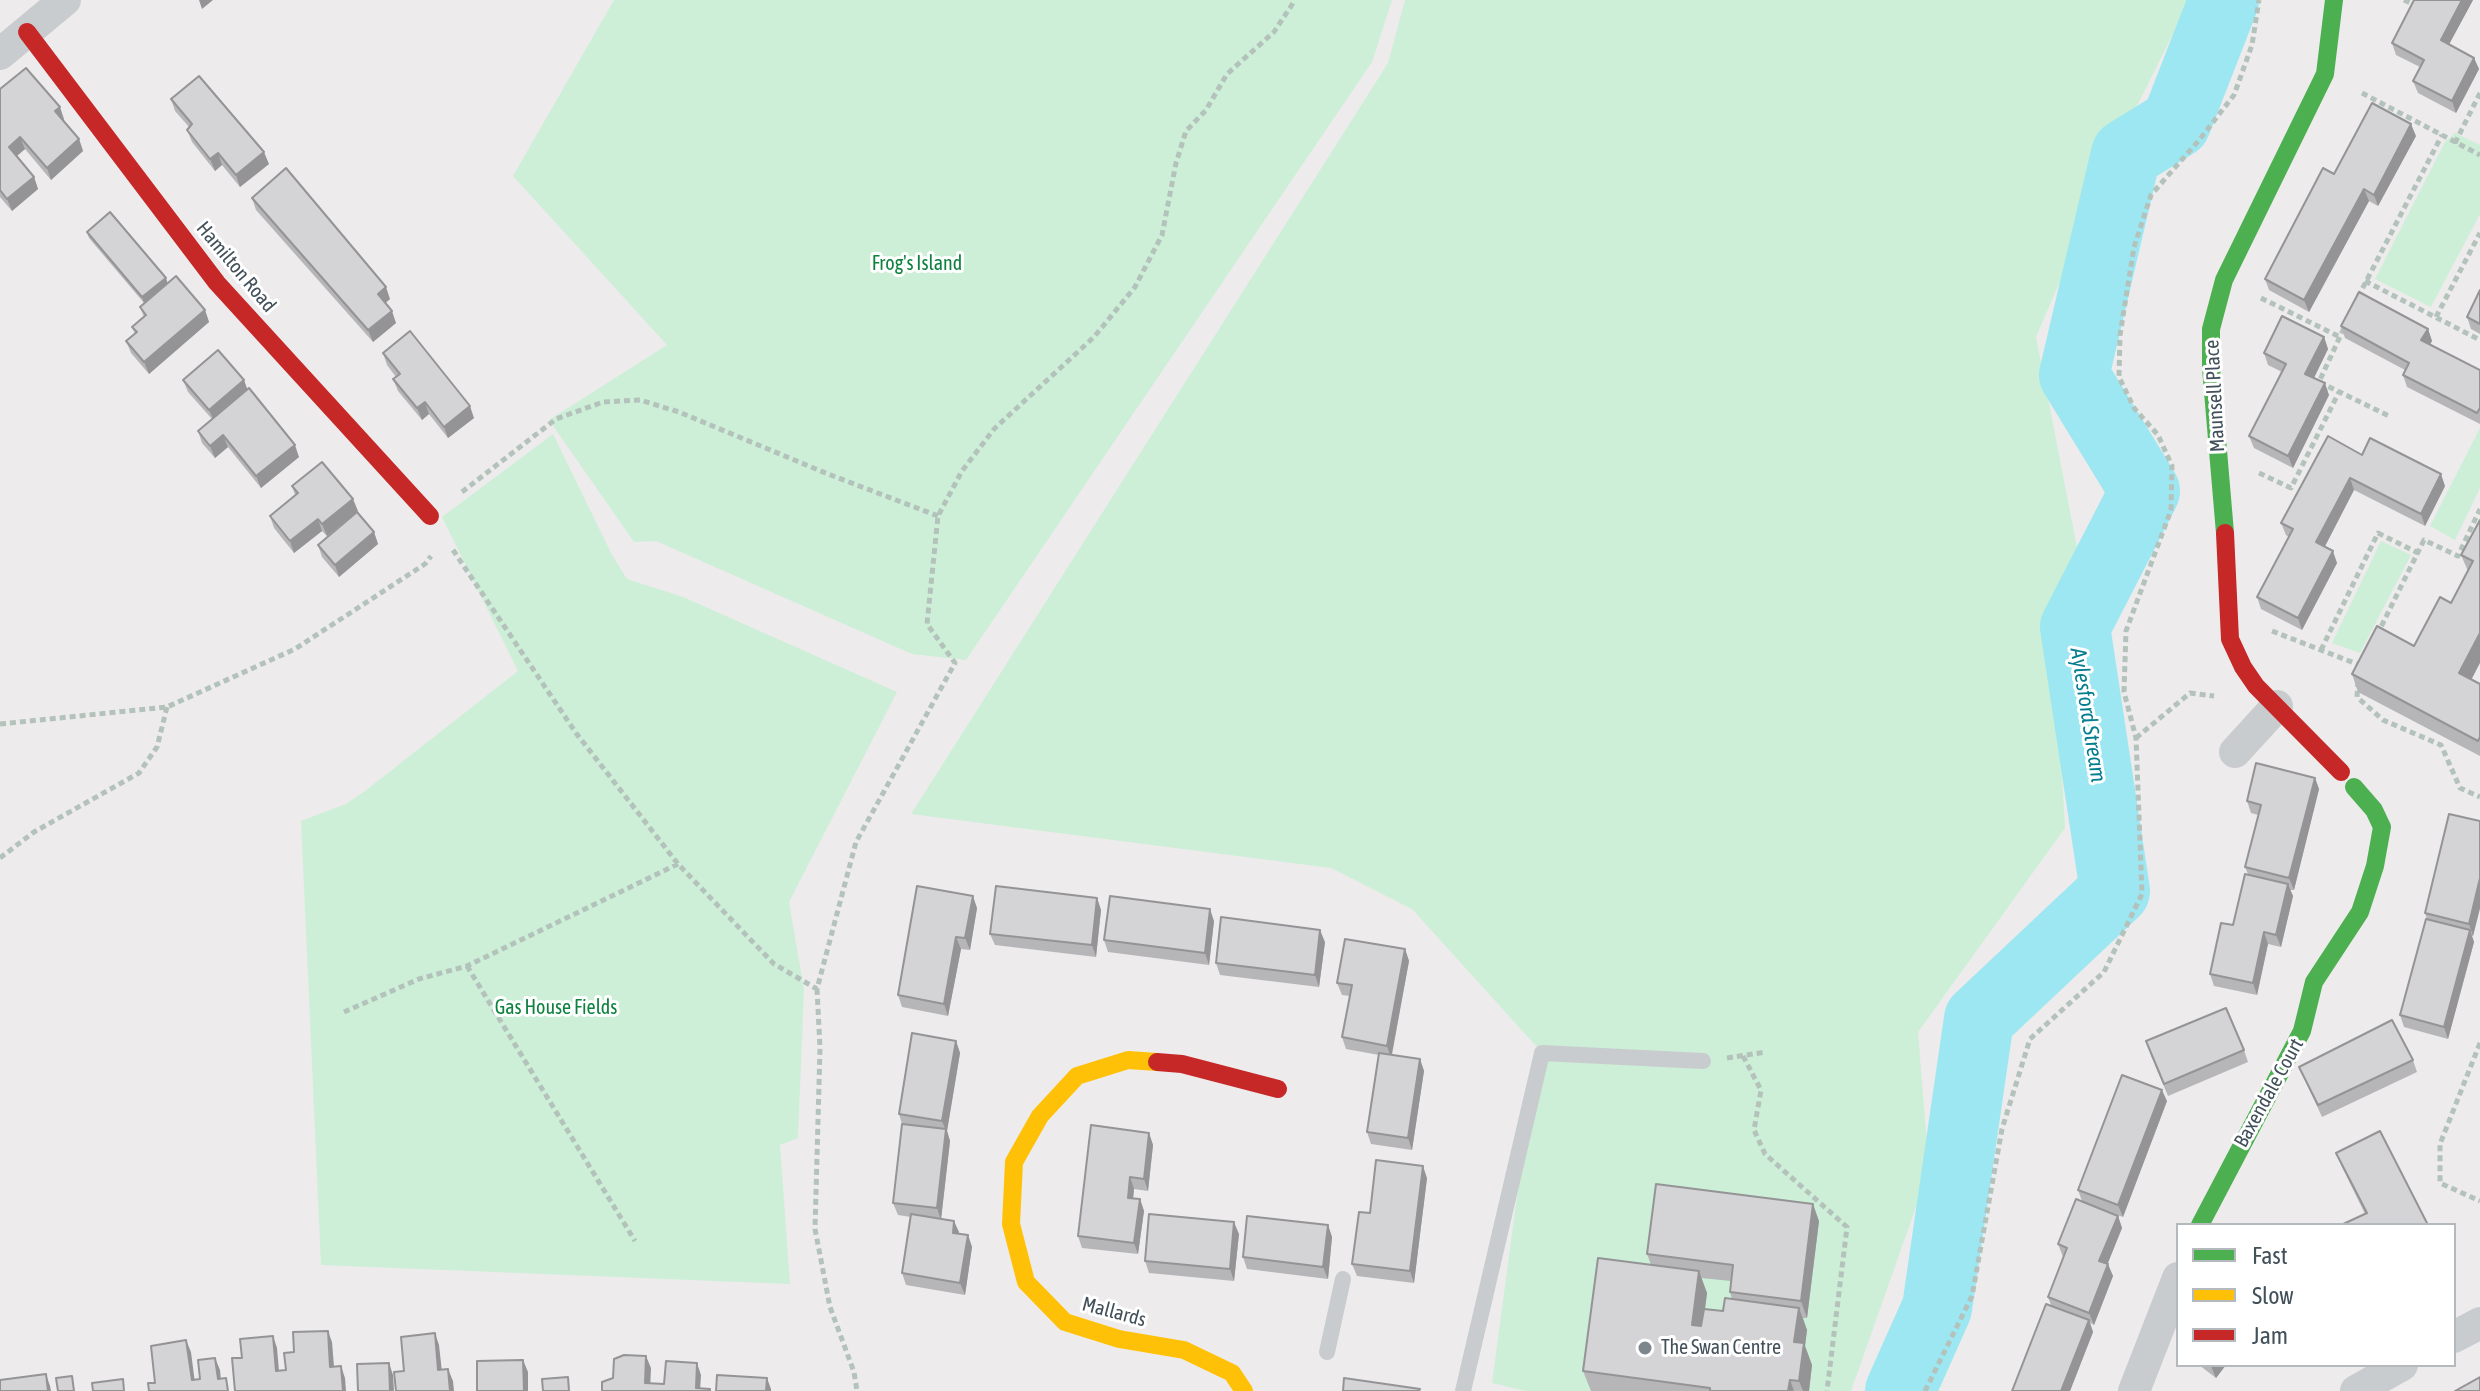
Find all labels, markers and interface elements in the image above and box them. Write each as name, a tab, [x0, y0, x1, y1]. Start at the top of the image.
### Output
street label: Hamilton Road	[191, 217, 281, 317]
park label: Frog's Island	[872, 252, 962, 276]
street label: Maunsell Place	[2200, 339, 2230, 453]
water label: Aylesford Stream	[2064, 646, 2112, 784]
park label: Gas House Fields	[495, 996, 617, 1020]
street label: Baxendale Court	[2229, 1034, 2309, 1152]
legend	[2176, 1223, 2456, 1367]
text: Fast	[2252, 1242, 2288, 1269]
text: Slow	[2252, 1282, 2294, 1309]
street label: Mallards	[1079, 1292, 1149, 1332]
text: Jam	[2252, 1322, 2288, 1349]
place label: The Swan Centre	[1661, 1336, 1781, 1360]
marker: The Swan Centre	[1636, 1339, 1654, 1357]

